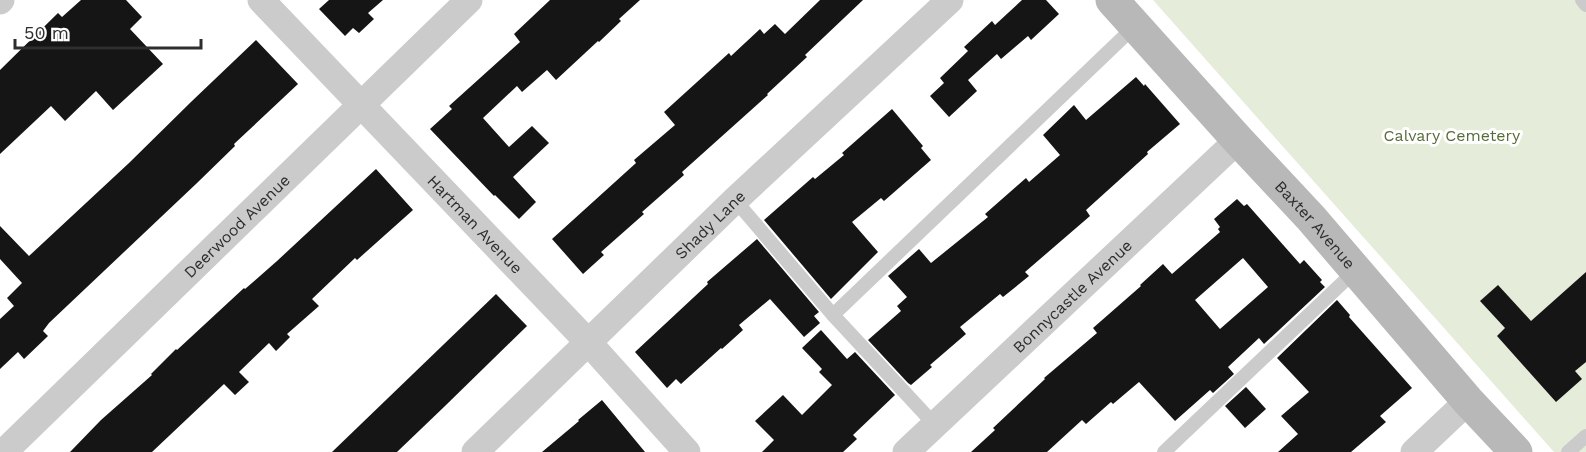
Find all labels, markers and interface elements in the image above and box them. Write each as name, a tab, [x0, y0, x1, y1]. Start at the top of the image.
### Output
scale bar	[15, 12, 201, 50]
text: 50 m	[24, 22, 69, 43]
park label: Calvary Cemetery	[1384, 126, 1521, 145]
street label: Deerwood Avenue	[180, 170, 294, 282]
street label: Hartman Avenue	[424, 171, 527, 277]
street label: Baxter Avenue	[1271, 176, 1360, 272]
street label: Shady Lane	[671, 186, 749, 263]
street label: Bonnycastle Avenue	[1009, 235, 1136, 356]

